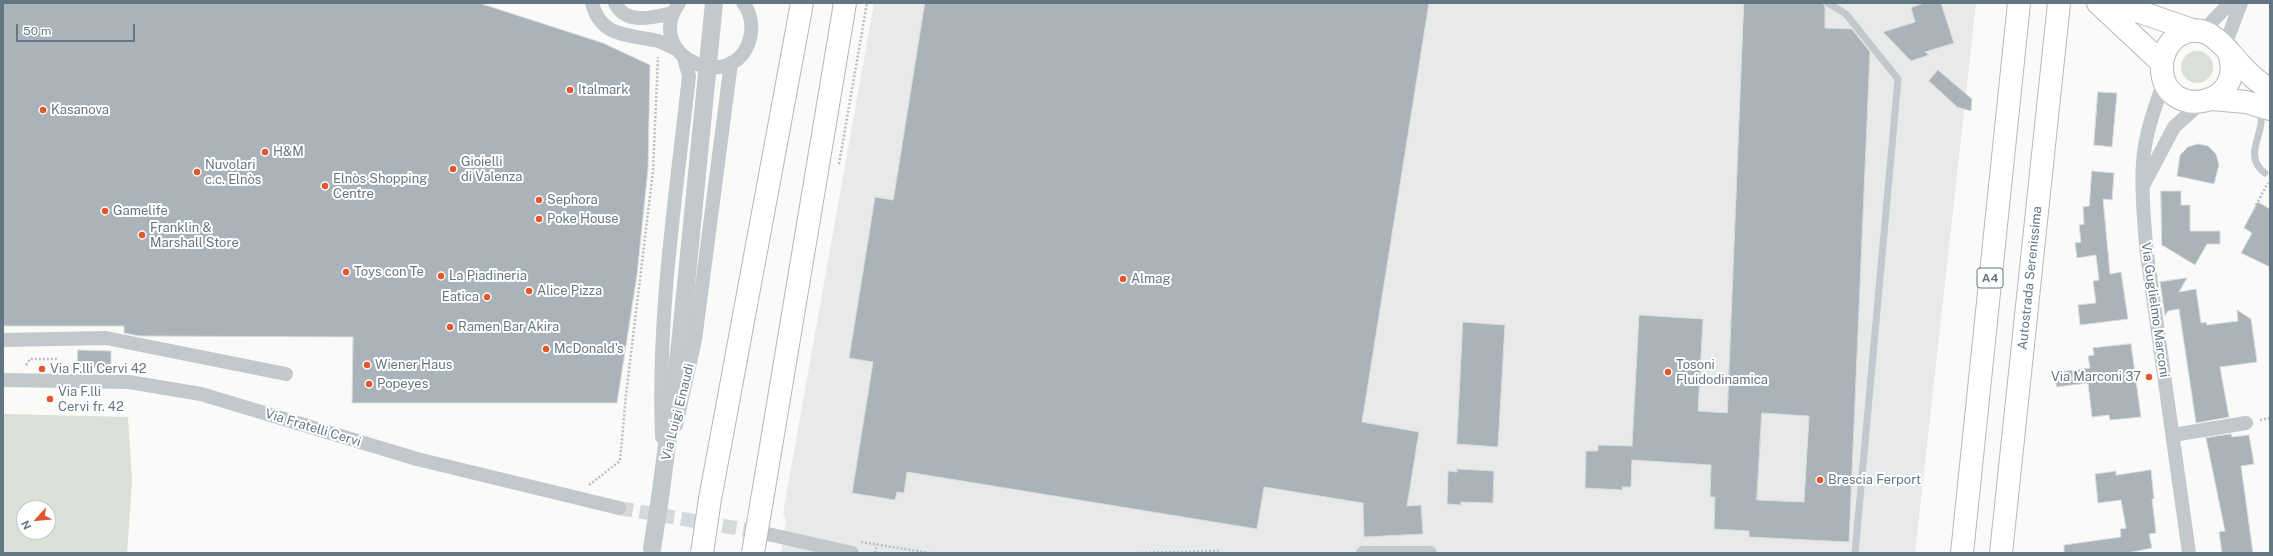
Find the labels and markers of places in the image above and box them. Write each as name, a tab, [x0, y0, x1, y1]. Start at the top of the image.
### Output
place label: Italmark	[578, 82, 628, 98]
marker: Italmark	[565, 85, 575, 95]
place label: Kasanova	[51, 102, 109, 118]
marker: Kasanova	[38, 105, 48, 115]
place label: H&M	[273, 144, 304, 160]
marker: H&M	[260, 147, 270, 157]
place label: Gioielli di Valenza	[461, 154, 523, 185]
place label: Nuvolari c.c. Elnòs	[205, 157, 261, 188]
marker: Gioielli di Valenza	[448, 164, 458, 174]
marker: Nuvolari c.c. Elnòs	[192, 167, 202, 177]
place label: Elnòs Shopping Centre	[333, 171, 427, 202]
marker: Elnòs Shopping Centre	[320, 181, 330, 191]
place label: Sephora	[547, 192, 598, 208]
marker: Sephora	[534, 195, 544, 205]
place label: Gamelife	[113, 203, 168, 219]
marker: Gamelife	[100, 206, 110, 216]
place label: Poke House	[547, 211, 619, 227]
marker: Poke House	[534, 214, 544, 224]
place label: Franklin & Marshall Store	[150, 220, 239, 251]
marker: Franklin & Marshall Store	[137, 230, 147, 240]
place label: Toys con Te	[354, 264, 424, 280]
marker: Toys con Te	[341, 267, 351, 277]
place label: La Piadineria	[449, 268, 527, 284]
marker: La Piadineria	[436, 271, 446, 281]
place label: Almag	[1131, 271, 1171, 287]
marker: Almag	[1118, 274, 1128, 284]
place label: Alice Pizza	[537, 283, 602, 299]
marker: Alice Pizza	[524, 286, 534, 296]
place label: Eatica	[442, 289, 479, 305]
marker: Eatica	[482, 292, 492, 302]
place label: Ramen Bar Akira	[458, 319, 559, 335]
marker: Ramen Bar Akira	[445, 322, 455, 332]
place label: McDonald's	[554, 341, 624, 357]
marker: McDonald's	[541, 344, 551, 354]
place label: Wiener Haus	[375, 357, 452, 373]
place label: Tosoni Fluidodinamica	[1676, 357, 1768, 388]
marker: Wiener Haus	[362, 360, 372, 370]
place label: Via F.lli Cervi 42	[50, 361, 147, 377]
marker: Via F.lli Cervi 42	[37, 364, 47, 374]
marker: Tosoni Fluidodinamica	[1663, 367, 1673, 377]
place label: Via Marconi 37	[2051, 369, 2141, 385]
marker: Via Marconi 37	[2144, 372, 2154, 382]
place label: Popeyes	[377, 376, 428, 392]
marker: Popeyes	[364, 379, 374, 389]
place label: Via F.lli Cervi fr. 42	[58, 384, 124, 415]
marker: Via F.lli Cervi fr. 42	[45, 394, 55, 404]
place label: Brescia Ferport	[1828, 472, 1921, 488]
marker: Brescia Ferport	[1815, 475, 1825, 485]

